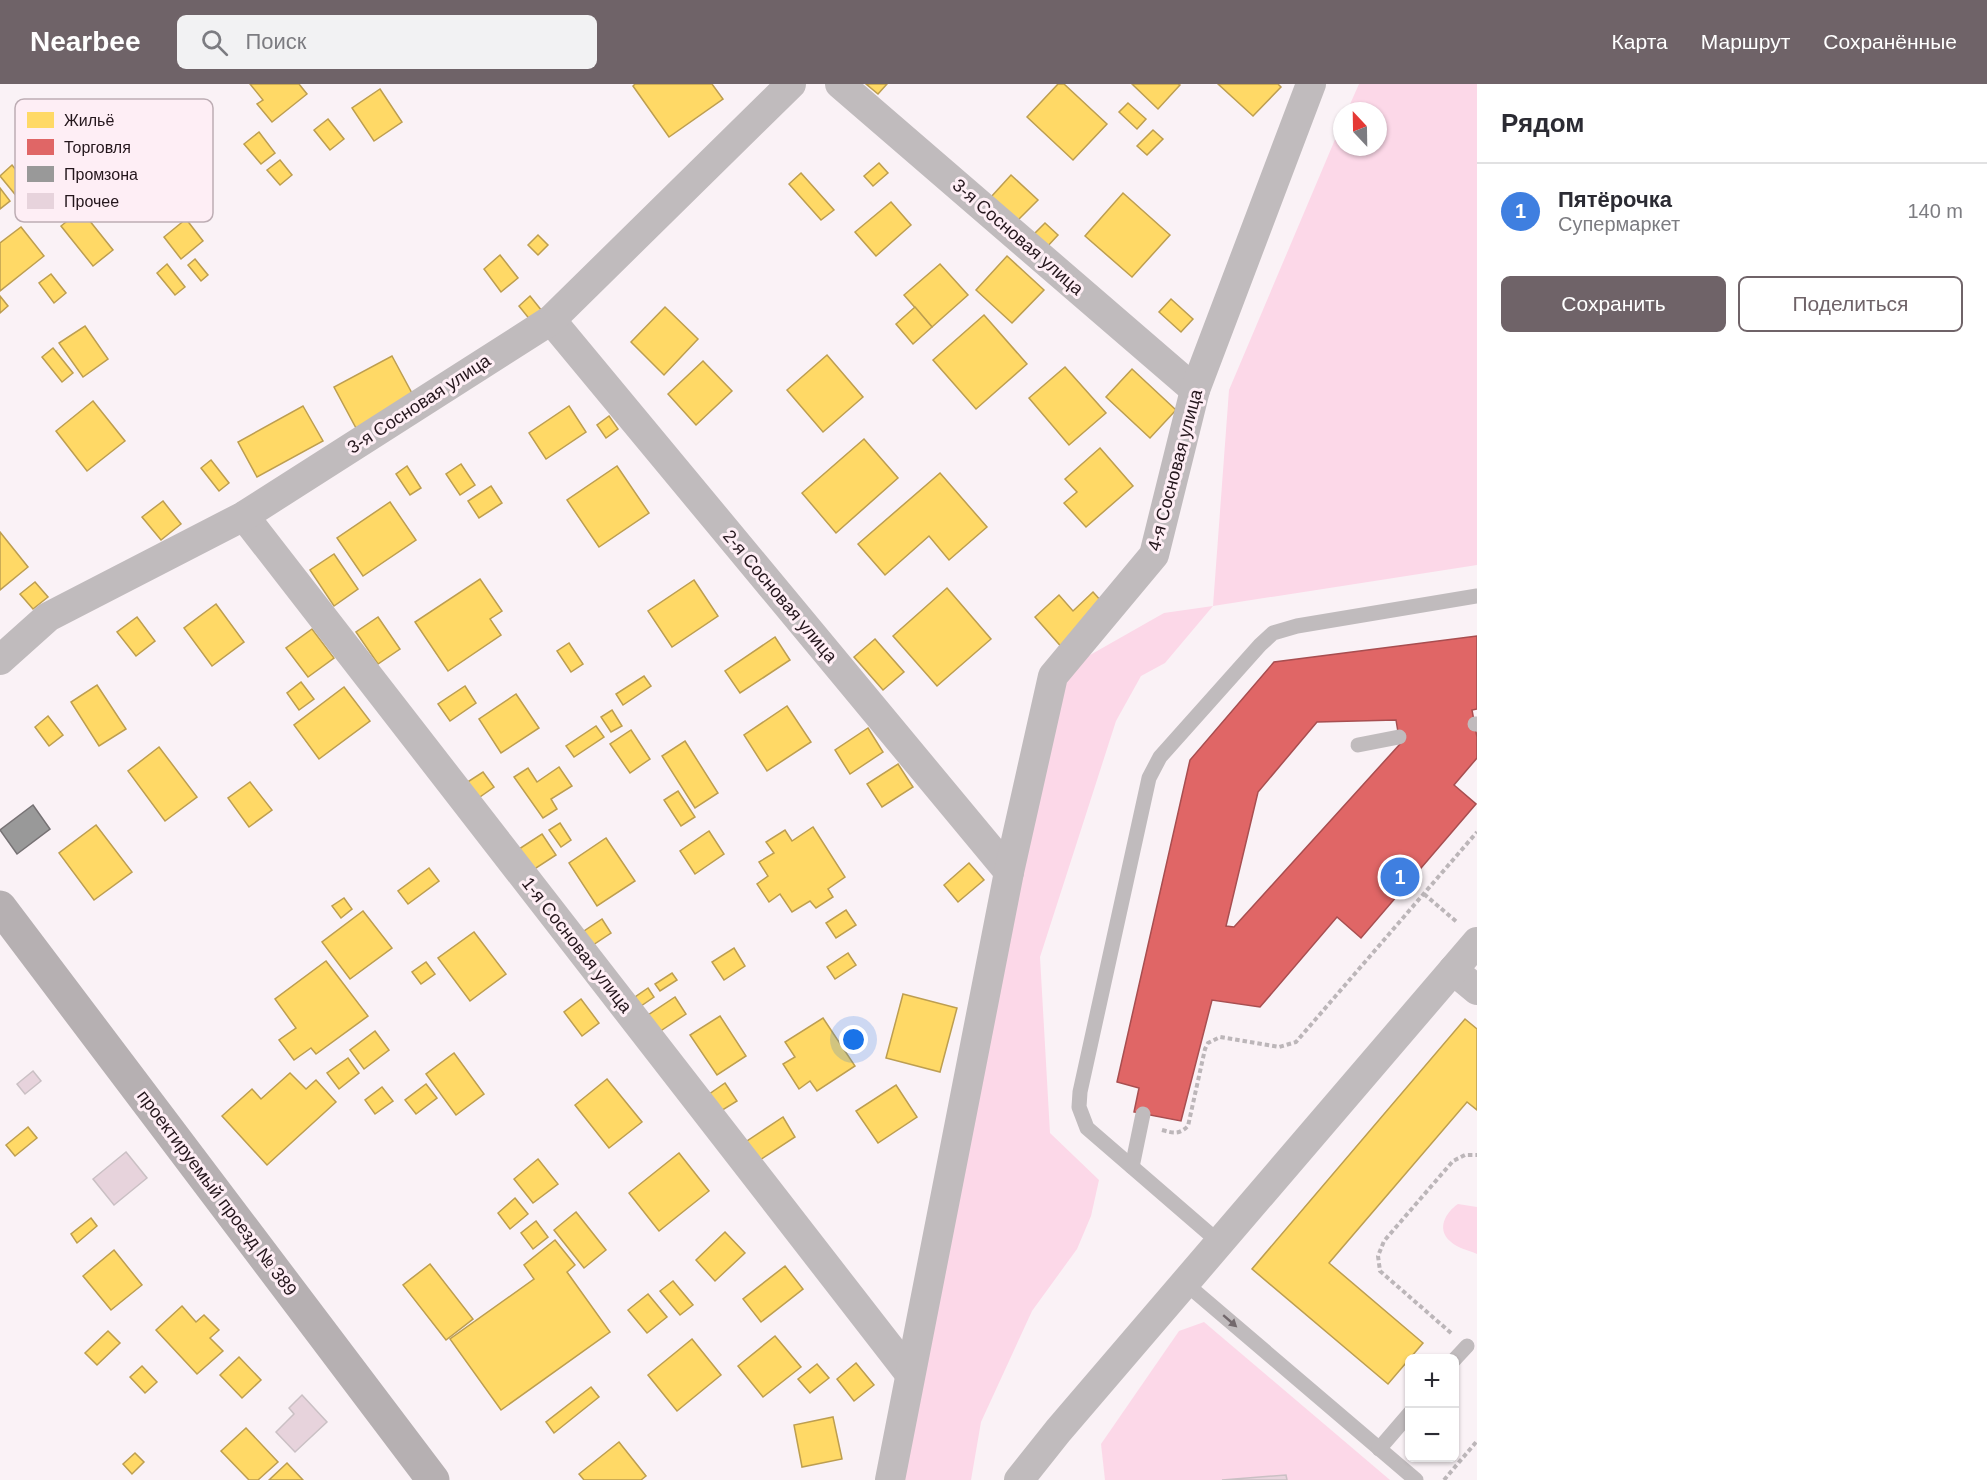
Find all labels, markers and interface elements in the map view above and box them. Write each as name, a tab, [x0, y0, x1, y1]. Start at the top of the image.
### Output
search box	[177, 15, 597, 69]
text: Nearbee	[30, 26, 141, 57]
icon: search	[198, 26, 231, 59]
text: Поиск	[246, 29, 306, 54]
text: Карта	[1612, 30, 1668, 53]
text: Маршрут	[1701, 30, 1790, 53]
text: Сохранённые	[1823, 30, 1957, 53]
legend	[15, 99, 213, 222]
north arrow	[1333, 102, 1387, 156]
text: Рядом	[1501, 108, 1584, 138]
text: Жильё	[64, 112, 114, 129]
text: Торговля	[64, 139, 131, 156]
text: Промзона	[64, 166, 138, 183]
street label: 3-я Сосновая улица	[949, 175, 1088, 300]
text: Пятёрочка	[1558, 187, 1672, 212]
text: Прочее	[64, 193, 119, 210]
text: 1	[1515, 200, 1526, 222]
text: 140 m	[1907, 200, 1963, 222]
text: Супермаркет	[1558, 213, 1680, 235]
button: Сохранить	[1501, 276, 1726, 332]
button: Поделиться	[1738, 276, 1963, 332]
street label: 3-я Сосновая улица	[344, 350, 495, 458]
street label: 4-я Сосновая улица	[1144, 386, 1206, 553]
street label: 2-я Сосновая улица	[719, 526, 842, 667]
pin: 1	[1380, 854, 1420, 900]
street label: 1-я Сосновая улица	[518, 873, 637, 1017]
your location	[839, 1025, 868, 1054]
street label: проектируемый проезд № 389	[133, 1086, 301, 1300]
one-way arrow	[1222, 1314, 1237, 1327]
map controls	[1405, 1354, 1459, 1462]
button: +	[1405, 1354, 1459, 1408]
button: −	[1405, 1408, 1459, 1462]

